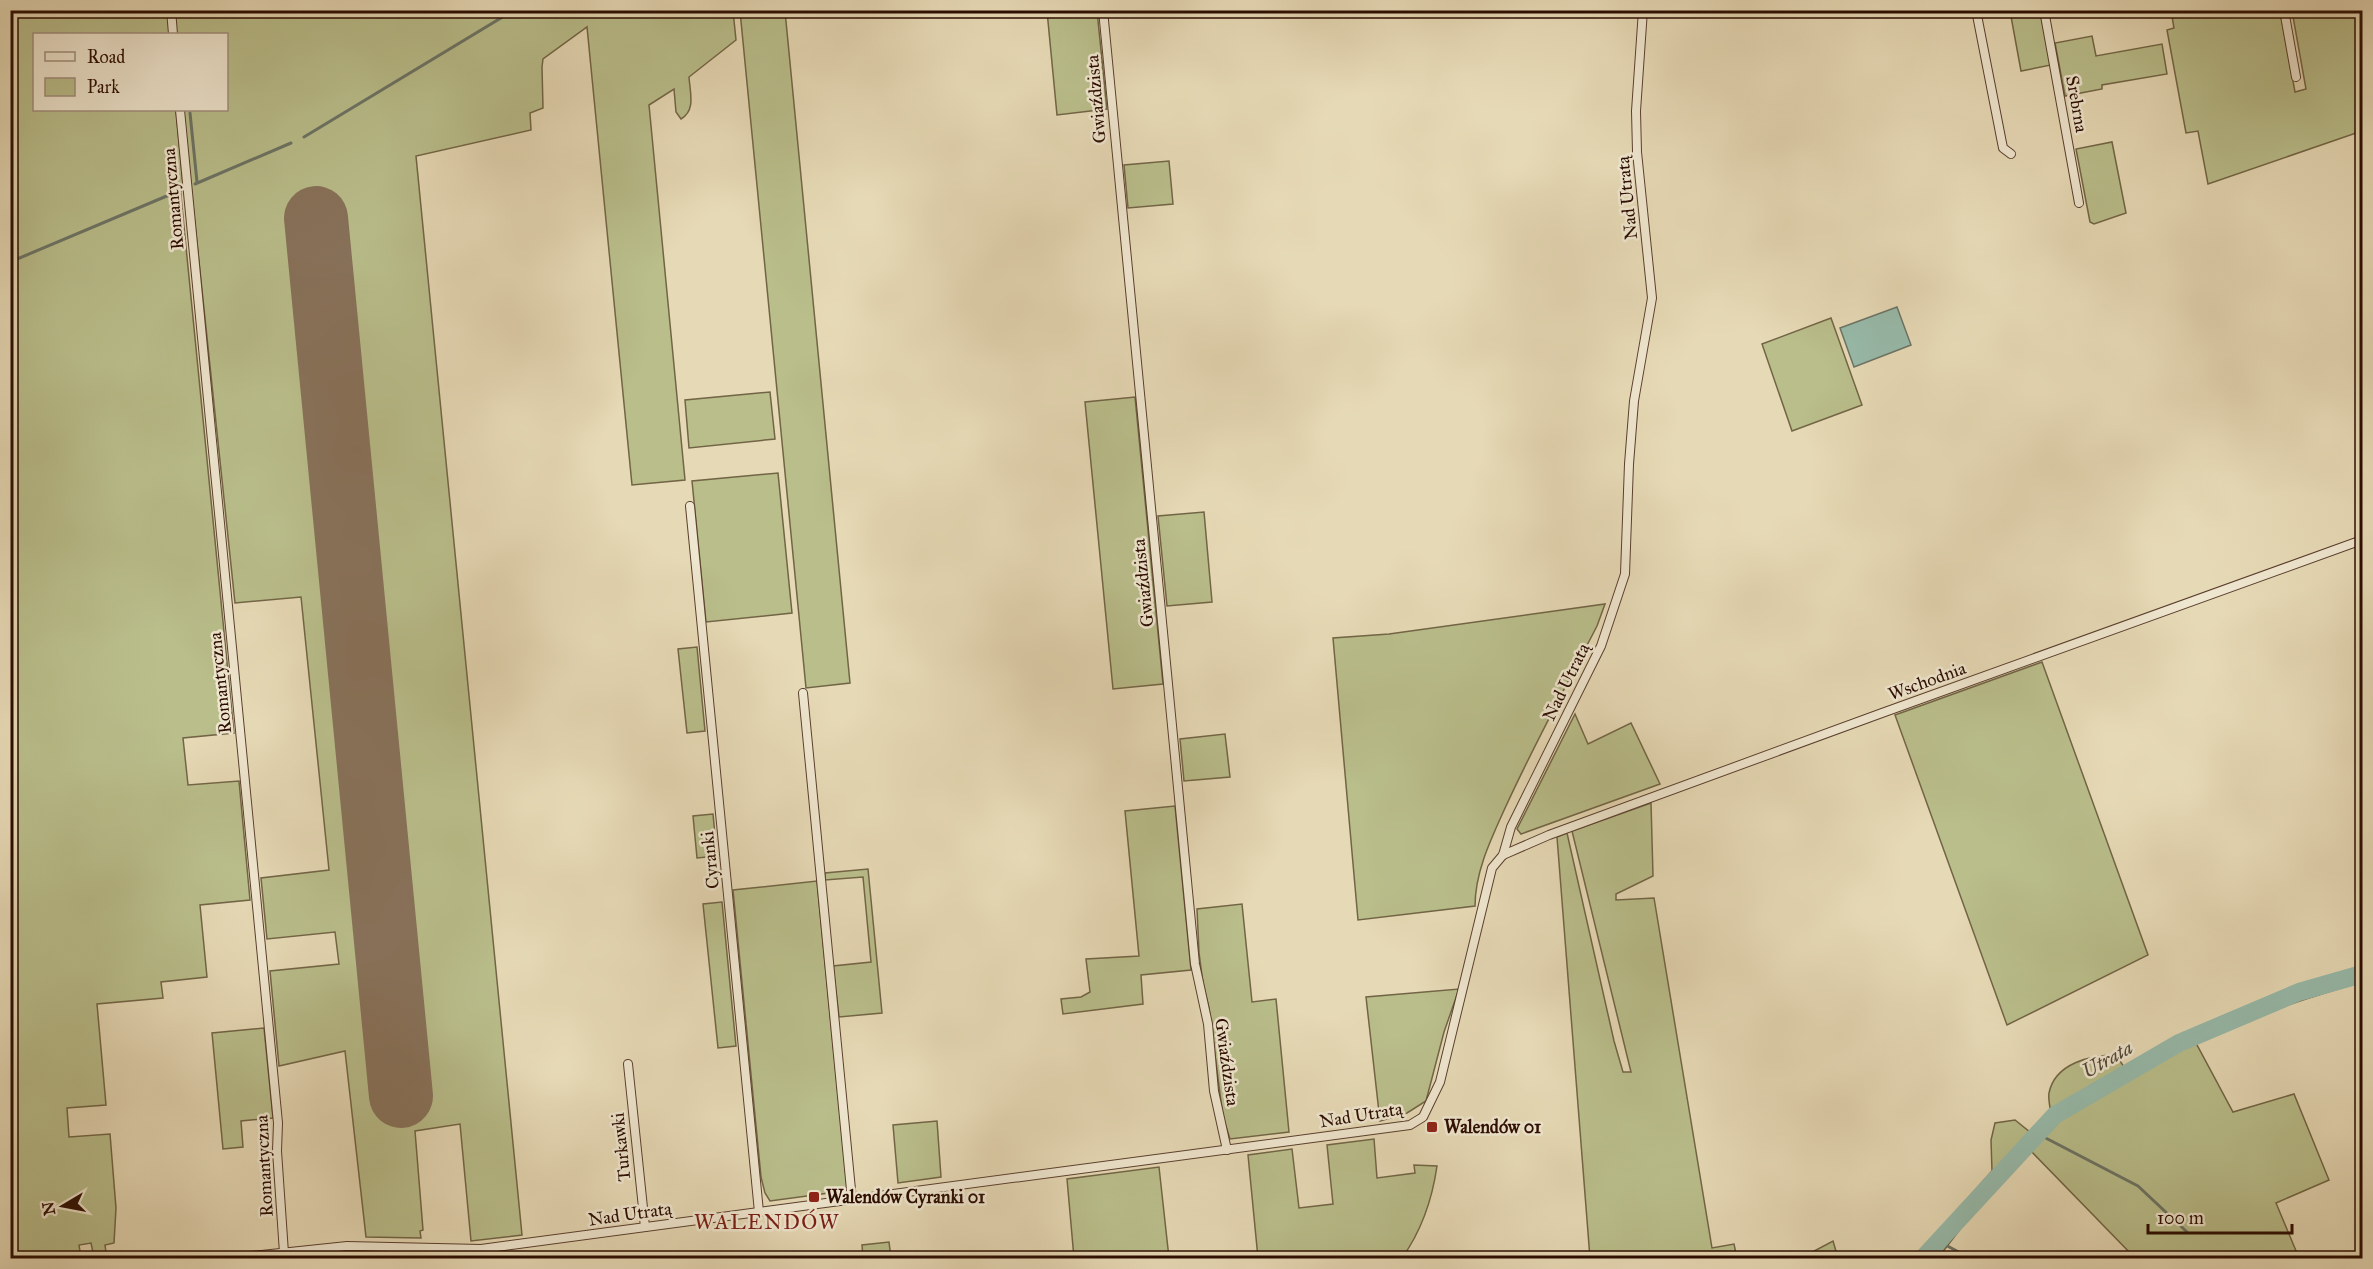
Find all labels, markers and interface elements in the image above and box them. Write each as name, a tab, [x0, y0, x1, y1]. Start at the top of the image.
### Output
legend	[33, 33, 228, 111]
text: Road	[87, 46, 125, 68]
street label: Gwiaździsta	[1081, 53, 1111, 144]
street label: Srebrna	[2061, 74, 2093, 134]
text: Park	[87, 76, 120, 98]
street label: Romantyczna	[158, 147, 188, 251]
street label: Nad Utratą	[1612, 154, 1642, 241]
street label: Gwiaździsta	[1127, 537, 1159, 628]
street label: Romantyczna	[204, 631, 236, 735]
street label: Nad Utratą	[1538, 638, 1595, 725]
street label: Wschodnia	[1885, 657, 1969, 705]
street label: Cyranki	[696, 830, 724, 890]
street label: Gwiaździsta	[1210, 1017, 1244, 1108]
water label: Utrata	[2077, 1035, 2137, 1083]
street label: Nad Utratą	[1318, 1097, 1406, 1132]
street label: Turkawki	[606, 1111, 636, 1182]
street label: Romantyczna	[250, 1114, 278, 1217]
place label: Walendów 01	[1444, 1116, 1541, 1138]
marker: Walendów 01	[1425, 1120, 1439, 1134]
north arrow	[33, 1176, 93, 1236]
place label: Walendów Cyranki 01	[826, 1186, 985, 1209]
marker: Walendów Cyranki 01	[807, 1190, 821, 1204]
street label: Nad Utratą	[587, 1197, 674, 1231]
scale bar	[2148, 1197, 2292, 1235]
text: N	[38, 1200, 59, 1217]
text: 100 m	[2157, 1207, 2204, 1229]
district label: WALENDÓW	[694, 1208, 840, 1235]

